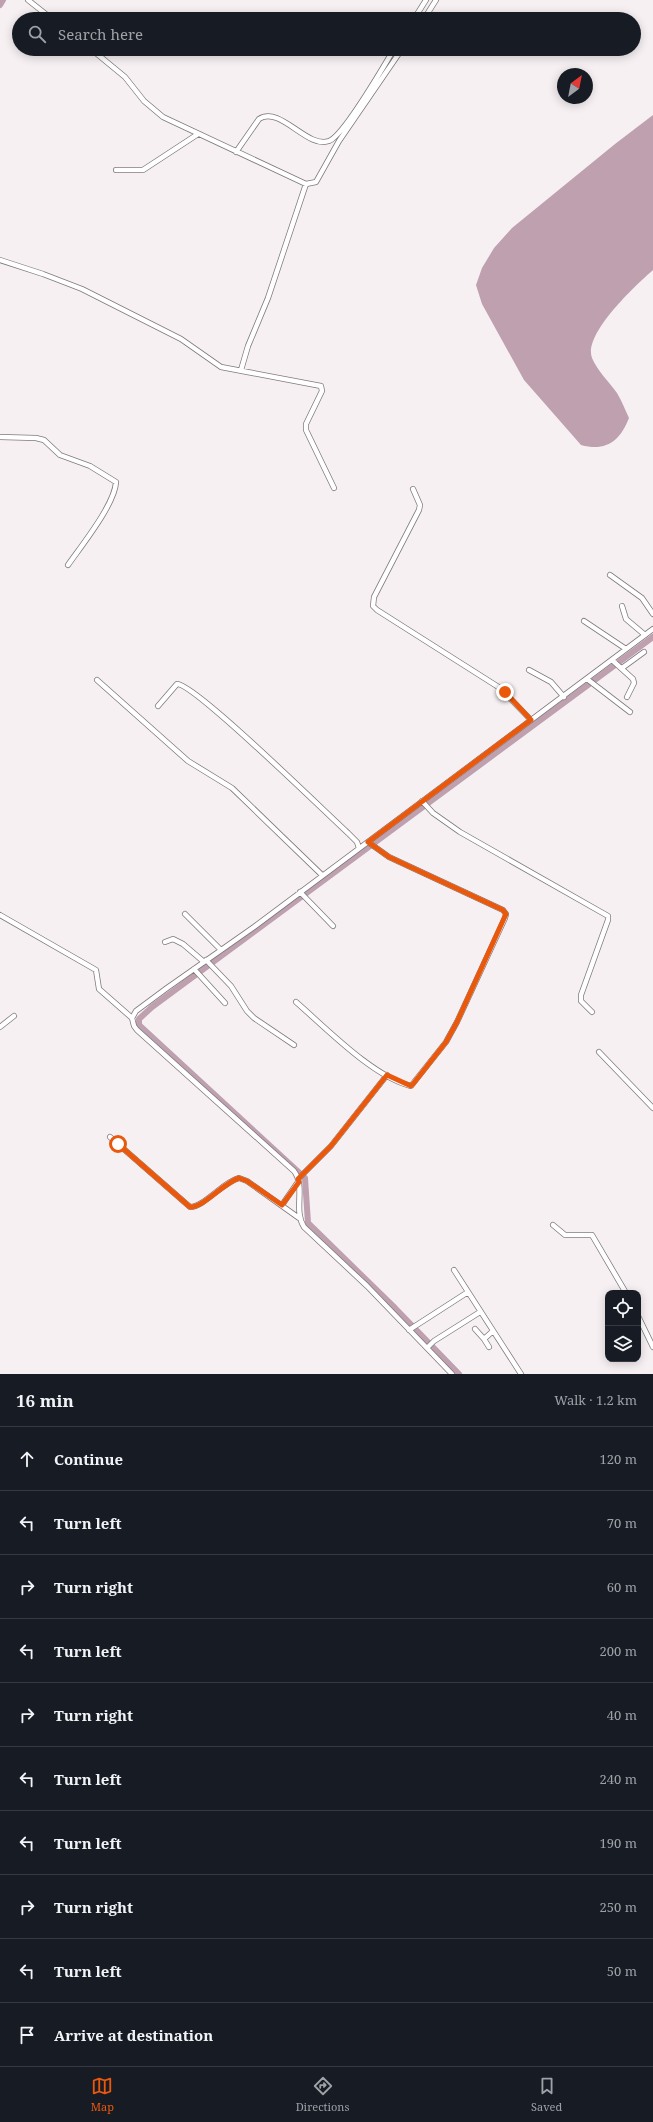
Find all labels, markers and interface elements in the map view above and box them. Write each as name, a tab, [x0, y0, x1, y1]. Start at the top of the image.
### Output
search box	[12, 12, 641, 56]
icon: search	[26, 23, 48, 45]
text: Search here	[58, 24, 143, 44]
north arrow	[557, 68, 593, 104]
route end	[496, 683, 514, 701]
route start	[109, 1135, 127, 1153]
map controls	[605, 1290, 641, 1362]
button: locate	[605, 1290, 641, 1326]
button: layers	[605, 1326, 641, 1362]
text: 16 min	[16, 1389, 74, 1412]
text: Walk · 1.2 km	[554, 1391, 637, 1409]
icon: ahead	[16, 1448, 38, 1470]
text: Continue	[54, 1449, 123, 1469]
text: 120 m	[600, 1450, 637, 1468]
icon: left	[16, 1512, 38, 1534]
text: Turn left	[54, 1513, 122, 1533]
text: 70 m	[607, 1514, 637, 1532]
icon: right	[16, 1576, 38, 1598]
text: Turn right	[54, 1577, 133, 1597]
text: 60 m	[607, 1578, 637, 1596]
icon: left	[16, 1640, 38, 1662]
text: Turn left	[54, 1641, 122, 1661]
text: 200 m	[600, 1642, 637, 1660]
icon: right	[16, 1704, 38, 1726]
text: Turn right	[54, 1705, 133, 1725]
text: 40 m	[607, 1706, 637, 1724]
icon: left	[16, 1768, 38, 1790]
text: Turn left	[54, 1769, 122, 1789]
text: 240 m	[600, 1770, 637, 1788]
icon: left	[16, 1832, 38, 1854]
text: Turn left	[54, 1833, 122, 1853]
text: 190 m	[600, 1834, 637, 1852]
icon: right	[16, 1896, 38, 1918]
text: Turn right	[54, 1897, 133, 1917]
text: 250 m	[600, 1898, 637, 1916]
icon: left	[16, 1960, 38, 1982]
text: Turn left	[54, 1961, 122, 1981]
text: 50 m	[607, 1962, 637, 1980]
icon: arrive	[16, 2024, 38, 2046]
text: Arrive at destination	[54, 2025, 213, 2045]
tab: Map	[91, 2075, 114, 2114]
tab: Directions	[296, 2075, 349, 2114]
tab: Saved	[531, 2075, 562, 2114]

